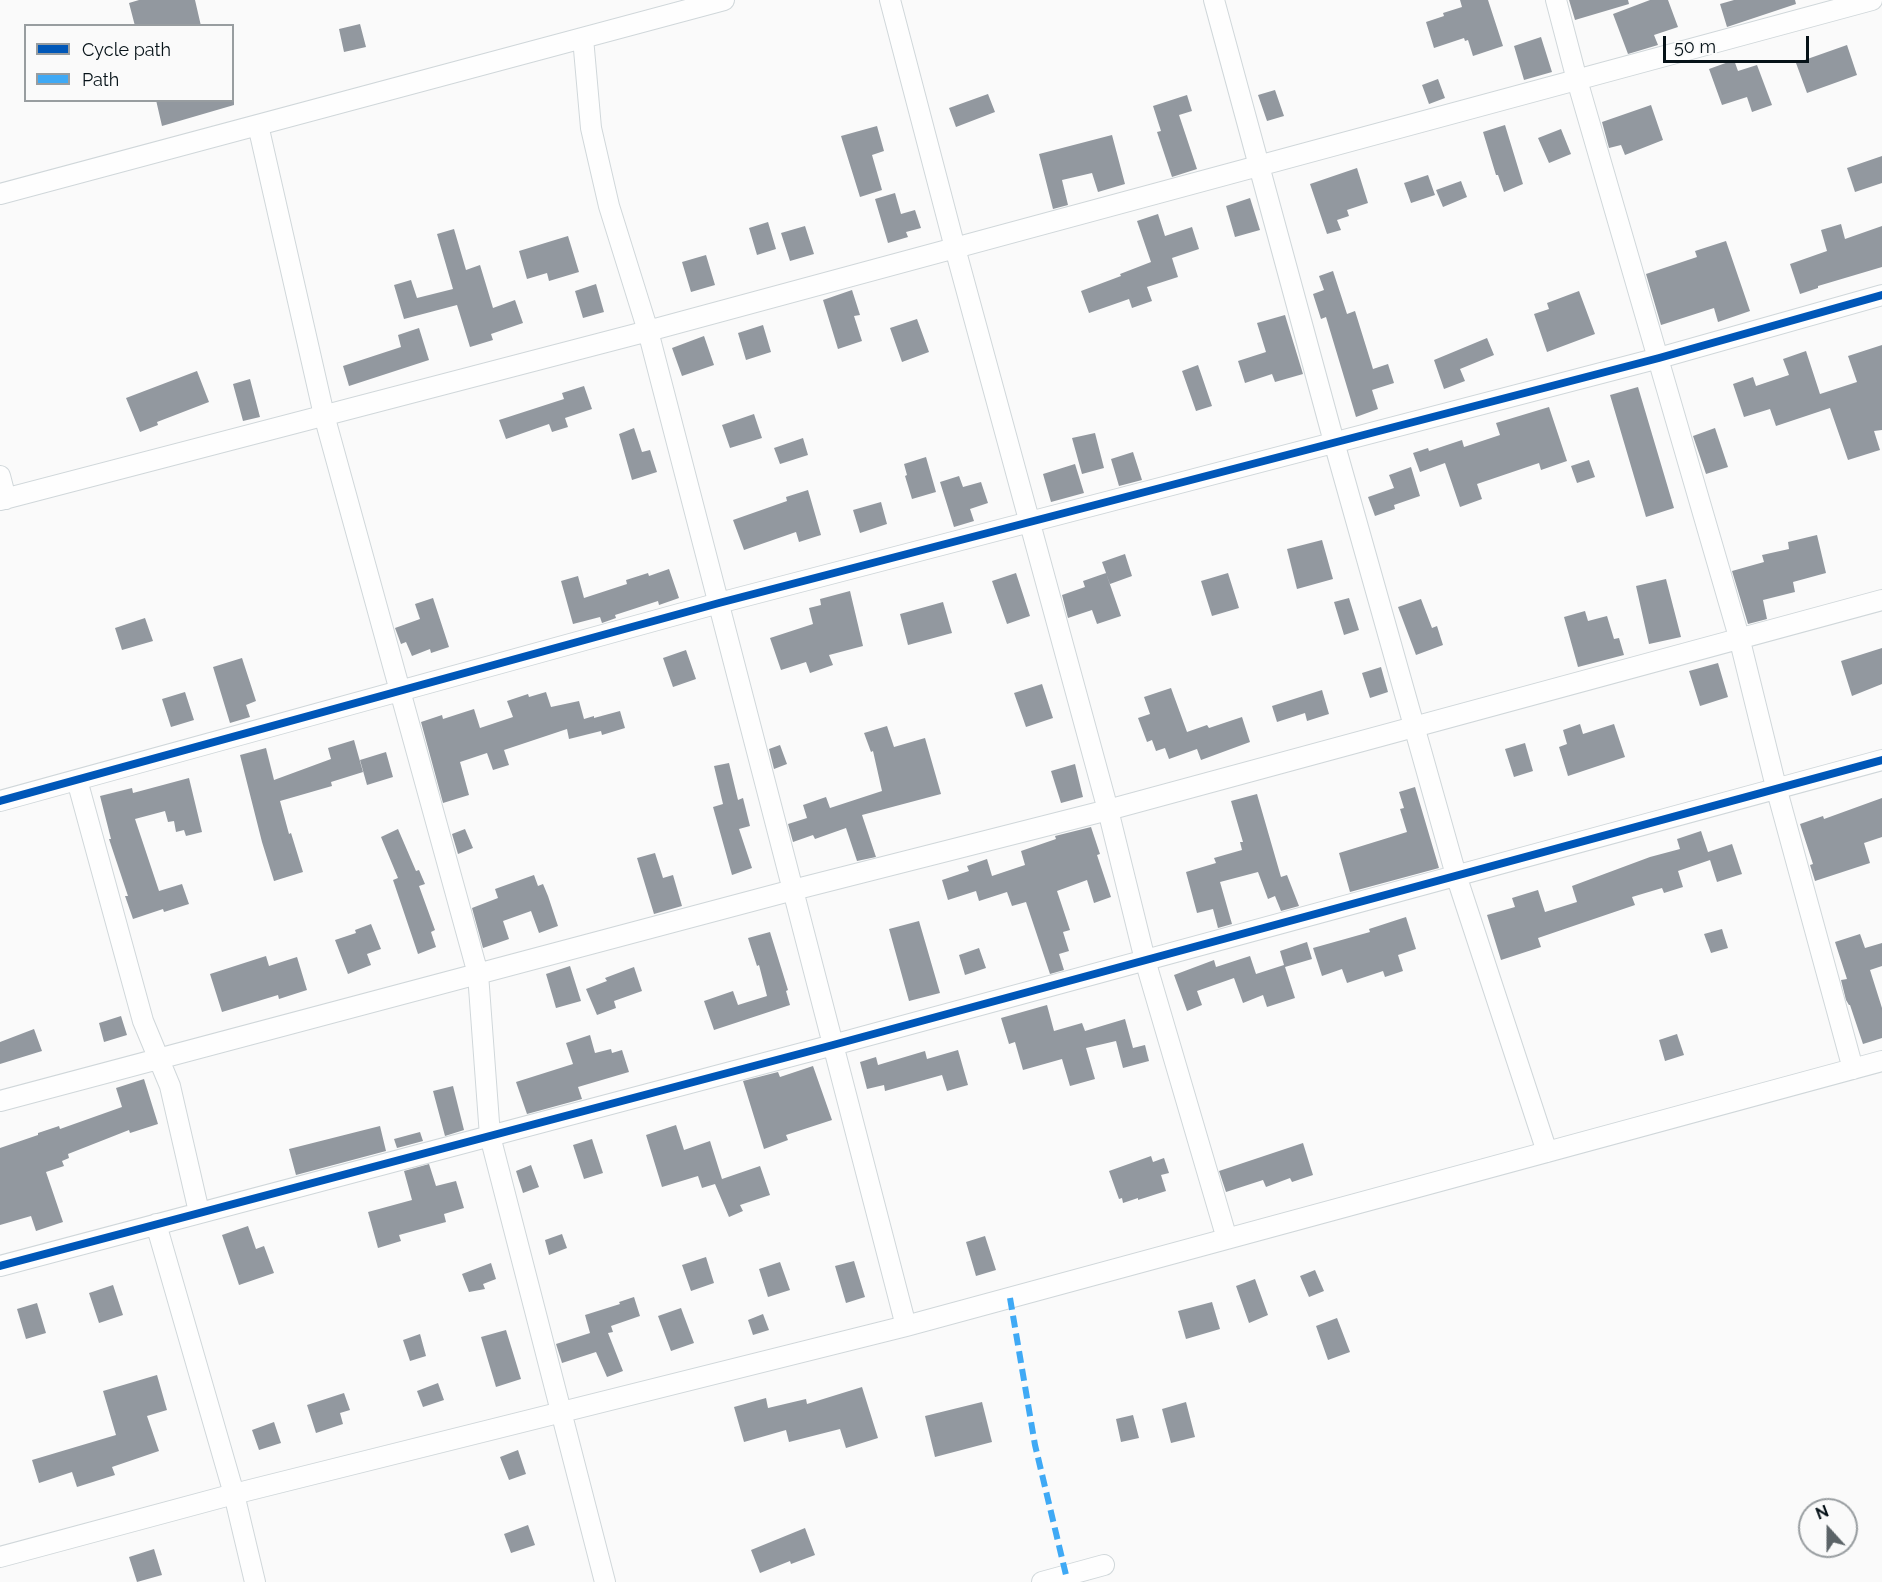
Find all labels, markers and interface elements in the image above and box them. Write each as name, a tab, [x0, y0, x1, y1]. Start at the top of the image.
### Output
legend	[24, 24, 234, 102]
scale bar	[1666, 24, 1812, 62]
text: 50 m	[1674, 36, 1716, 57]
text: Cycle path	[82, 39, 171, 60]
text: Path	[82, 69, 119, 90]
north arrow	[1798, 1498, 1858, 1558]
text: N	[1813, 1502, 1831, 1524]

